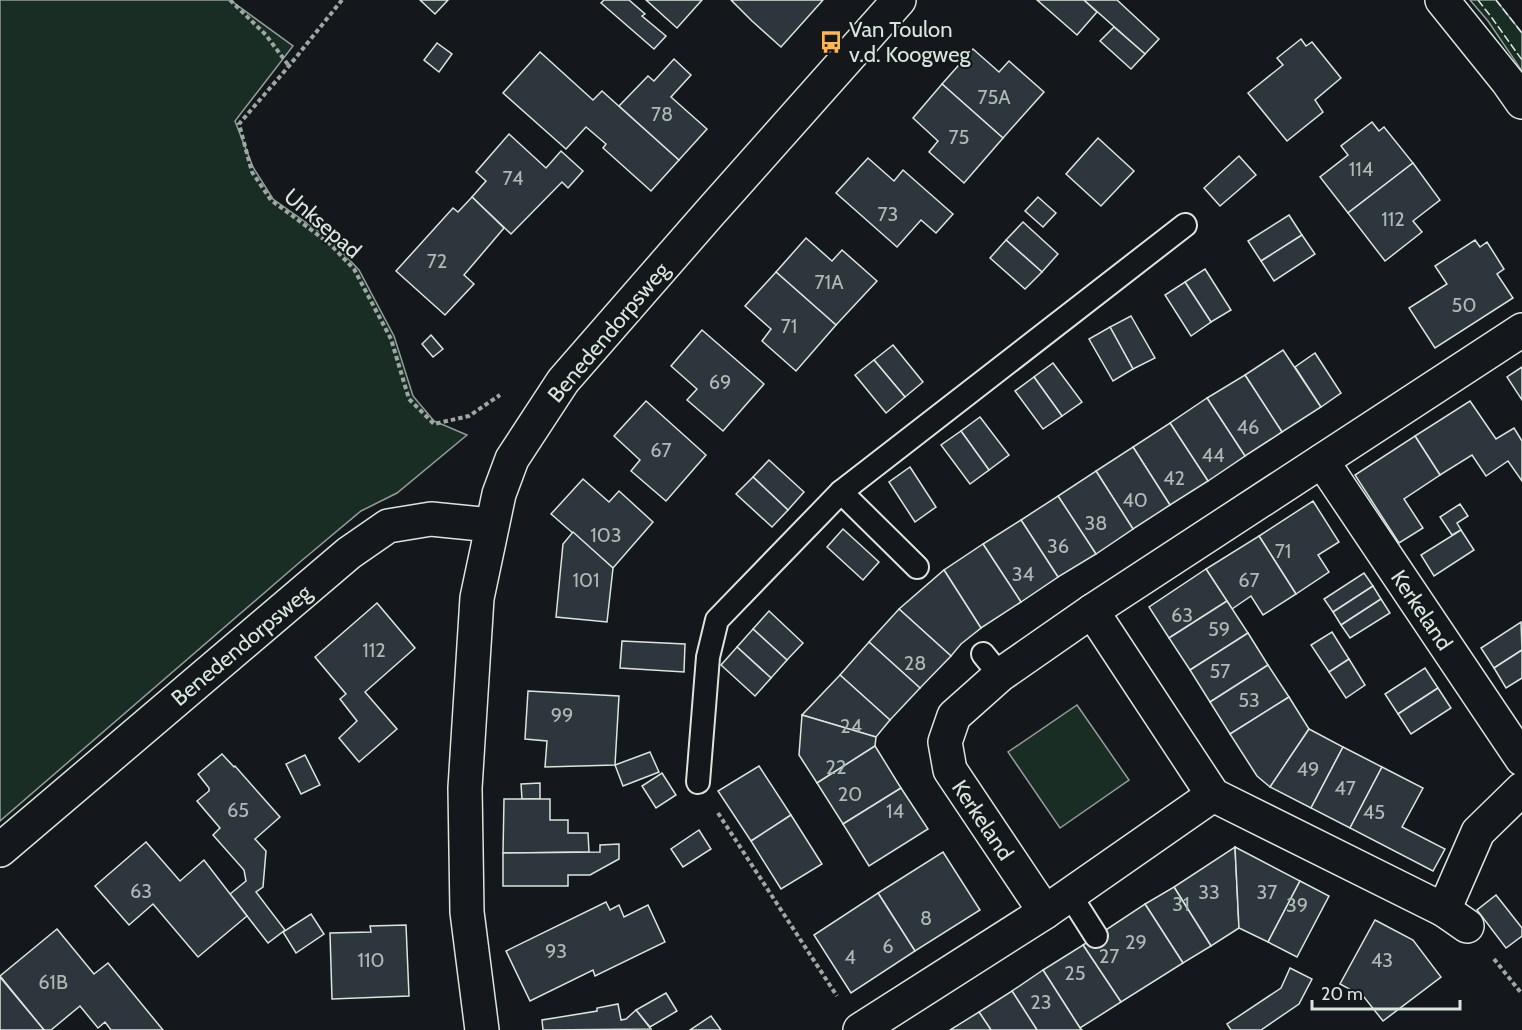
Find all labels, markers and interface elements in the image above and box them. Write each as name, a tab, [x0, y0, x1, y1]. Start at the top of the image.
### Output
place label: Van Toulon v.d. Koogweg	[849, 16, 971, 68]
bus stop icon: Van Toulon v.d. Koogweg	[818, 29, 844, 55]
house number: 75A	[977, 85, 1011, 109]
house number: 78	[651, 102, 673, 126]
house number: 75	[949, 125, 969, 149]
house number: 114	[1349, 157, 1374, 181]
house number: 74	[503, 166, 524, 190]
street label: Unksepad	[279, 183, 367, 264]
house number: 73	[878, 202, 898, 226]
house number: 112	[1381, 207, 1405, 231]
house number: 72	[427, 249, 447, 273]
street label: Benedendorpsweg	[542, 256, 675, 408]
house number: 71A	[815, 270, 844, 294]
house number: 50	[1452, 293, 1476, 317]
house number: 71	[781, 314, 797, 338]
house number: 69	[709, 370, 731, 394]
house number: 46	[1237, 415, 1259, 439]
house number: 67	[650, 438, 672, 462]
house number: 44	[1201, 443, 1225, 467]
house number: 42	[1163, 466, 1185, 490]
house number: 40	[1122, 488, 1148, 512]
house number: 38	[1085, 511, 1107, 535]
house number: 103	[590, 523, 622, 547]
house number: 36	[1047, 534, 1069, 558]
house number: 71	[1275, 539, 1291, 563]
house number: 34	[1012, 562, 1035, 586]
street label: Kerkeland	[1385, 565, 1458, 655]
house number: 101	[573, 568, 600, 592]
house number: 67	[1238, 568, 1260, 592]
street label: Benedendorpsweg	[166, 578, 318, 712]
house number: 63	[1171, 603, 1193, 627]
house number: 59	[1208, 617, 1230, 641]
house number: 112	[362, 638, 386, 662]
house number: 28	[904, 651, 926, 675]
house number: 57	[1210, 659, 1230, 683]
house number: 53	[1238, 688, 1260, 712]
house number: 99	[551, 703, 573, 727]
house number: 24	[840, 714, 862, 738]
house number: 22	[826, 755, 846, 779]
house number: 49	[1297, 757, 1319, 781]
street label: Kerkeland	[946, 775, 1019, 865]
house number: 47	[1334, 776, 1356, 800]
house number: 20	[838, 782, 862, 806]
house number: 65	[227, 798, 249, 822]
house number: 14	[886, 799, 904, 823]
house number: 45	[1363, 800, 1385, 824]
house number: 63	[130, 879, 152, 903]
house number: 33	[1198, 880, 1220, 904]
house number: 37	[1257, 880, 1277, 904]
house number: 31	[1172, 892, 1190, 916]
house number: 39	[1286, 893, 1308, 917]
house number: 8	[920, 906, 932, 930]
house number: 29	[1125, 930, 1147, 954]
house number: 6	[882, 934, 894, 958]
house number: 93	[545, 939, 567, 963]
house number: 27	[1099, 944, 1119, 968]
house number: 4	[844, 945, 856, 969]
house number: 110	[358, 948, 385, 972]
house number: 43	[1371, 948, 1393, 972]
house number: 25	[1064, 961, 1086, 985]
house number: 61B	[38, 970, 68, 994]
scale bar	[1312, 973, 1460, 1011]
text: 20 m	[1321, 983, 1363, 1005]
house number: 23	[1030, 990, 1052, 1014]

